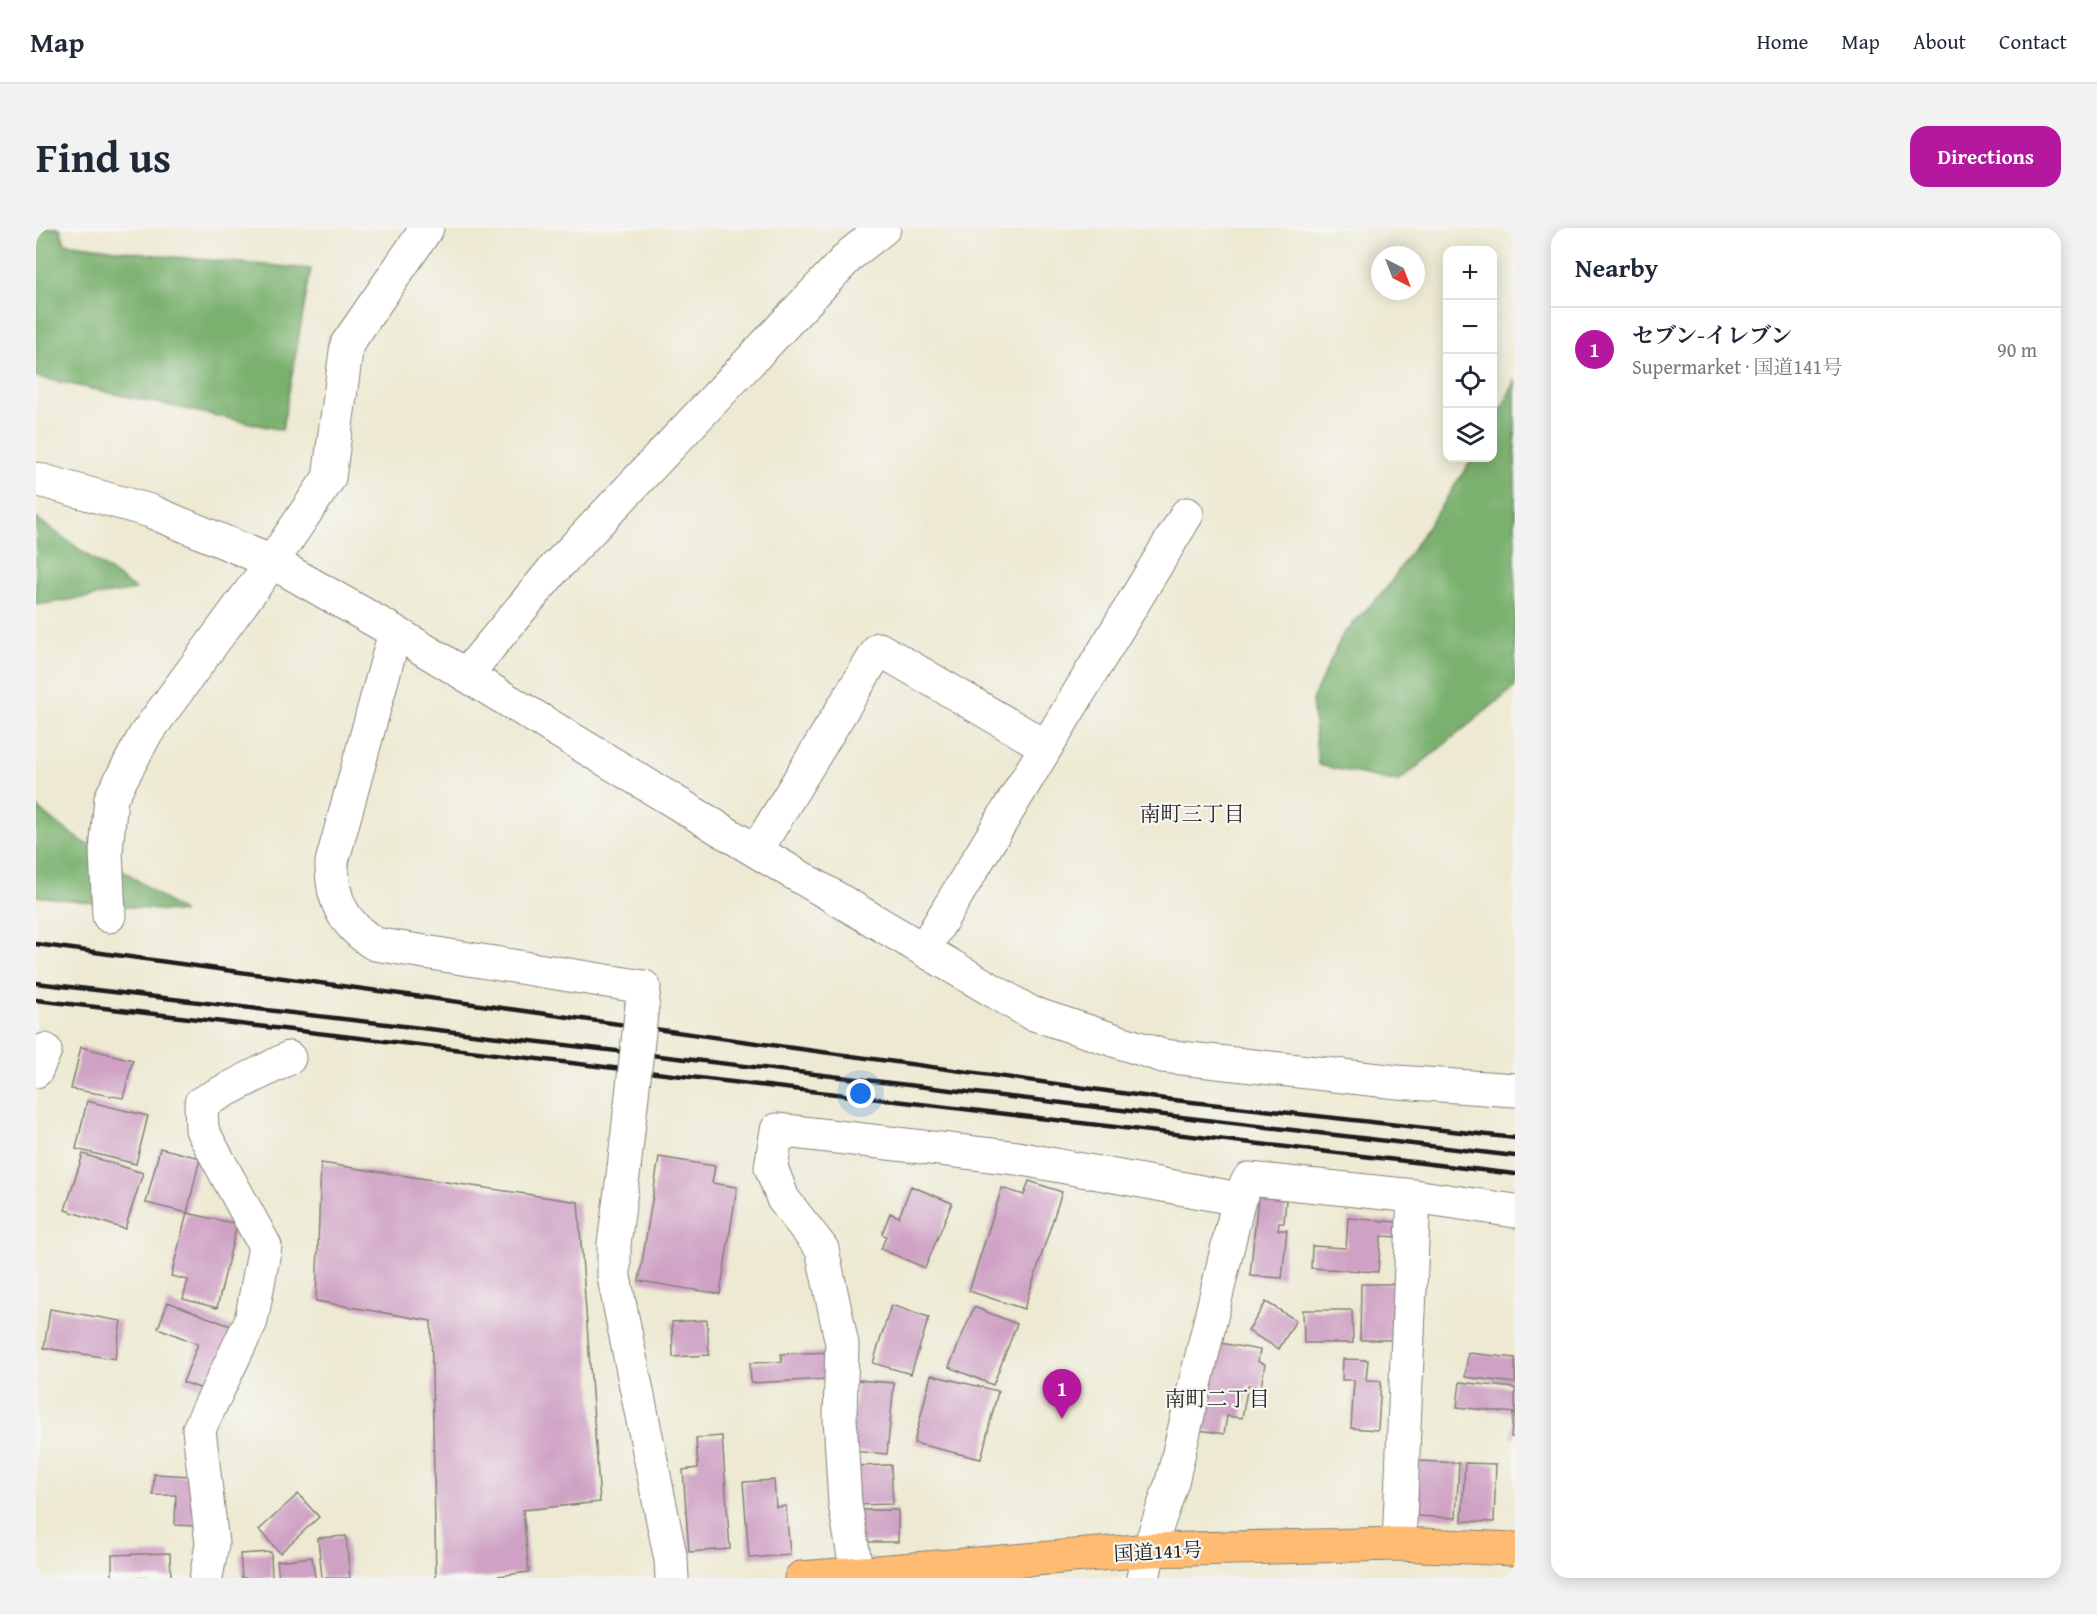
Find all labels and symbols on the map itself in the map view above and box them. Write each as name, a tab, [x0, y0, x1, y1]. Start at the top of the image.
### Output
north arrow	[1371, 246, 1425, 300]
district label: 南町三丁目	[1140, 798, 1245, 829]
your location	[846, 1079, 875, 1108]
pin: 1	[1042, 1370, 1082, 1419]
district label: 南町二丁目	[1165, 1383, 1270, 1414]
street label: 国道141号	[1113, 1534, 1203, 1568]

